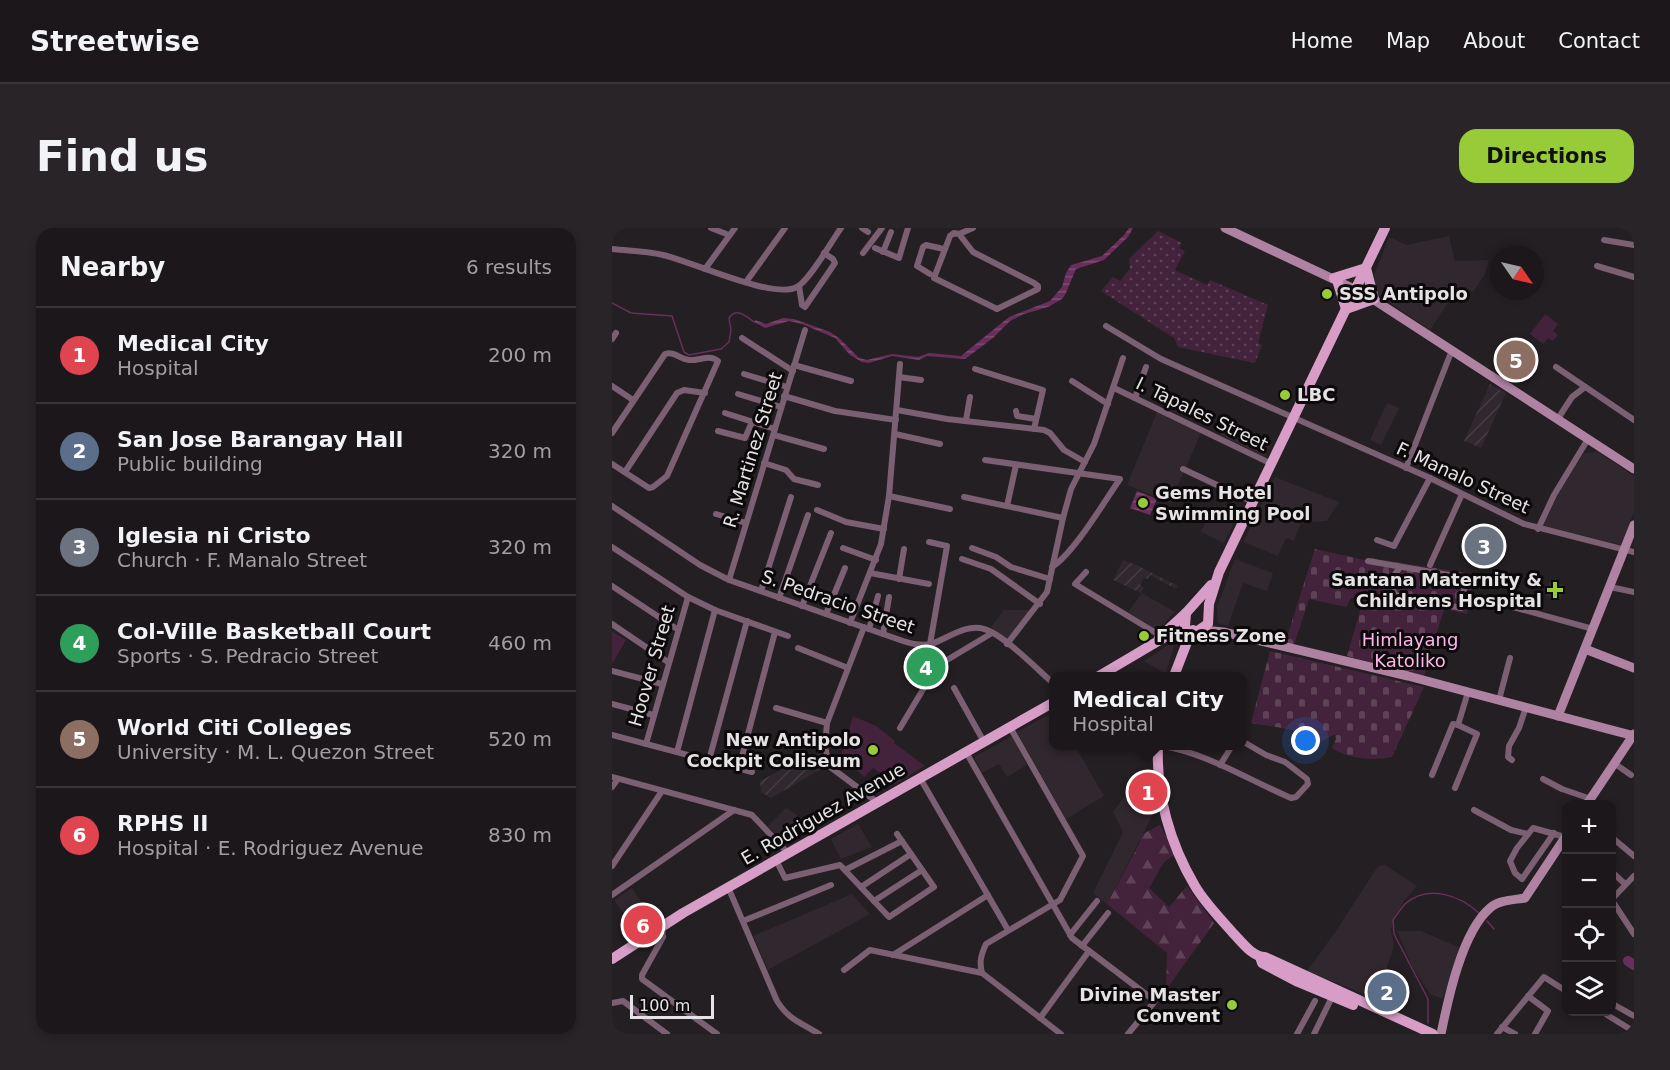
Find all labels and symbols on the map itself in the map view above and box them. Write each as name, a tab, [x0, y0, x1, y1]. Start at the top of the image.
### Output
north arrow	[1490, 246, 1544, 300]
place label: SSS Antipolo	[1339, 283, 1468, 304]
marker: SSS Antipolo	[1320, 287, 1334, 301]
pin: 5	[1496, 338, 1536, 382]
street label: R. Martinez Street	[719, 369, 786, 530]
street label: I. Tapales Street	[1133, 373, 1272, 455]
place label: LBC	[1297, 384, 1335, 405]
marker: LBC	[1278, 388, 1292, 402]
street label: F. Manalo Street	[1393, 438, 1533, 518]
place label: Gems Hotel Swimming Pool	[1155, 482, 1311, 524]
marker: Gems Hotel Swimming Pool	[1136, 496, 1150, 510]
pin: 3	[1464, 524, 1504, 568]
street label: S. Pedracio Street	[759, 565, 917, 638]
place label: Santana Maternity & Childrens Hospital	[1331, 569, 1542, 611]
marker: Santana Maternity & Childrens Hospital	[1546, 581, 1564, 599]
street label: Hoover Street	[624, 603, 679, 729]
place label: Fitness Zone	[1156, 625, 1286, 646]
marker: Fitness Zone	[1137, 629, 1151, 643]
park label: Himlayang Katoliko	[1362, 629, 1458, 671]
pin: 4	[906, 644, 946, 690]
your location	[1291, 726, 1320, 755]
place label: New Antipolo Cockpit Coliseum	[686, 729, 861, 771]
marker: New Antipolo Cockpit Coliseum	[866, 743, 880, 757]
street label: E. Rodriguez Avenue	[737, 758, 908, 869]
pin: 1	[1128, 770, 1168, 814]
pin: 6	[624, 902, 663, 948]
pin: 2	[1368, 970, 1406, 1014]
place label: Divine Master Convent	[1079, 984, 1220, 1026]
scale bar	[630, 992, 714, 1020]
marker: Divine Master Convent	[1225, 998, 1239, 1012]

